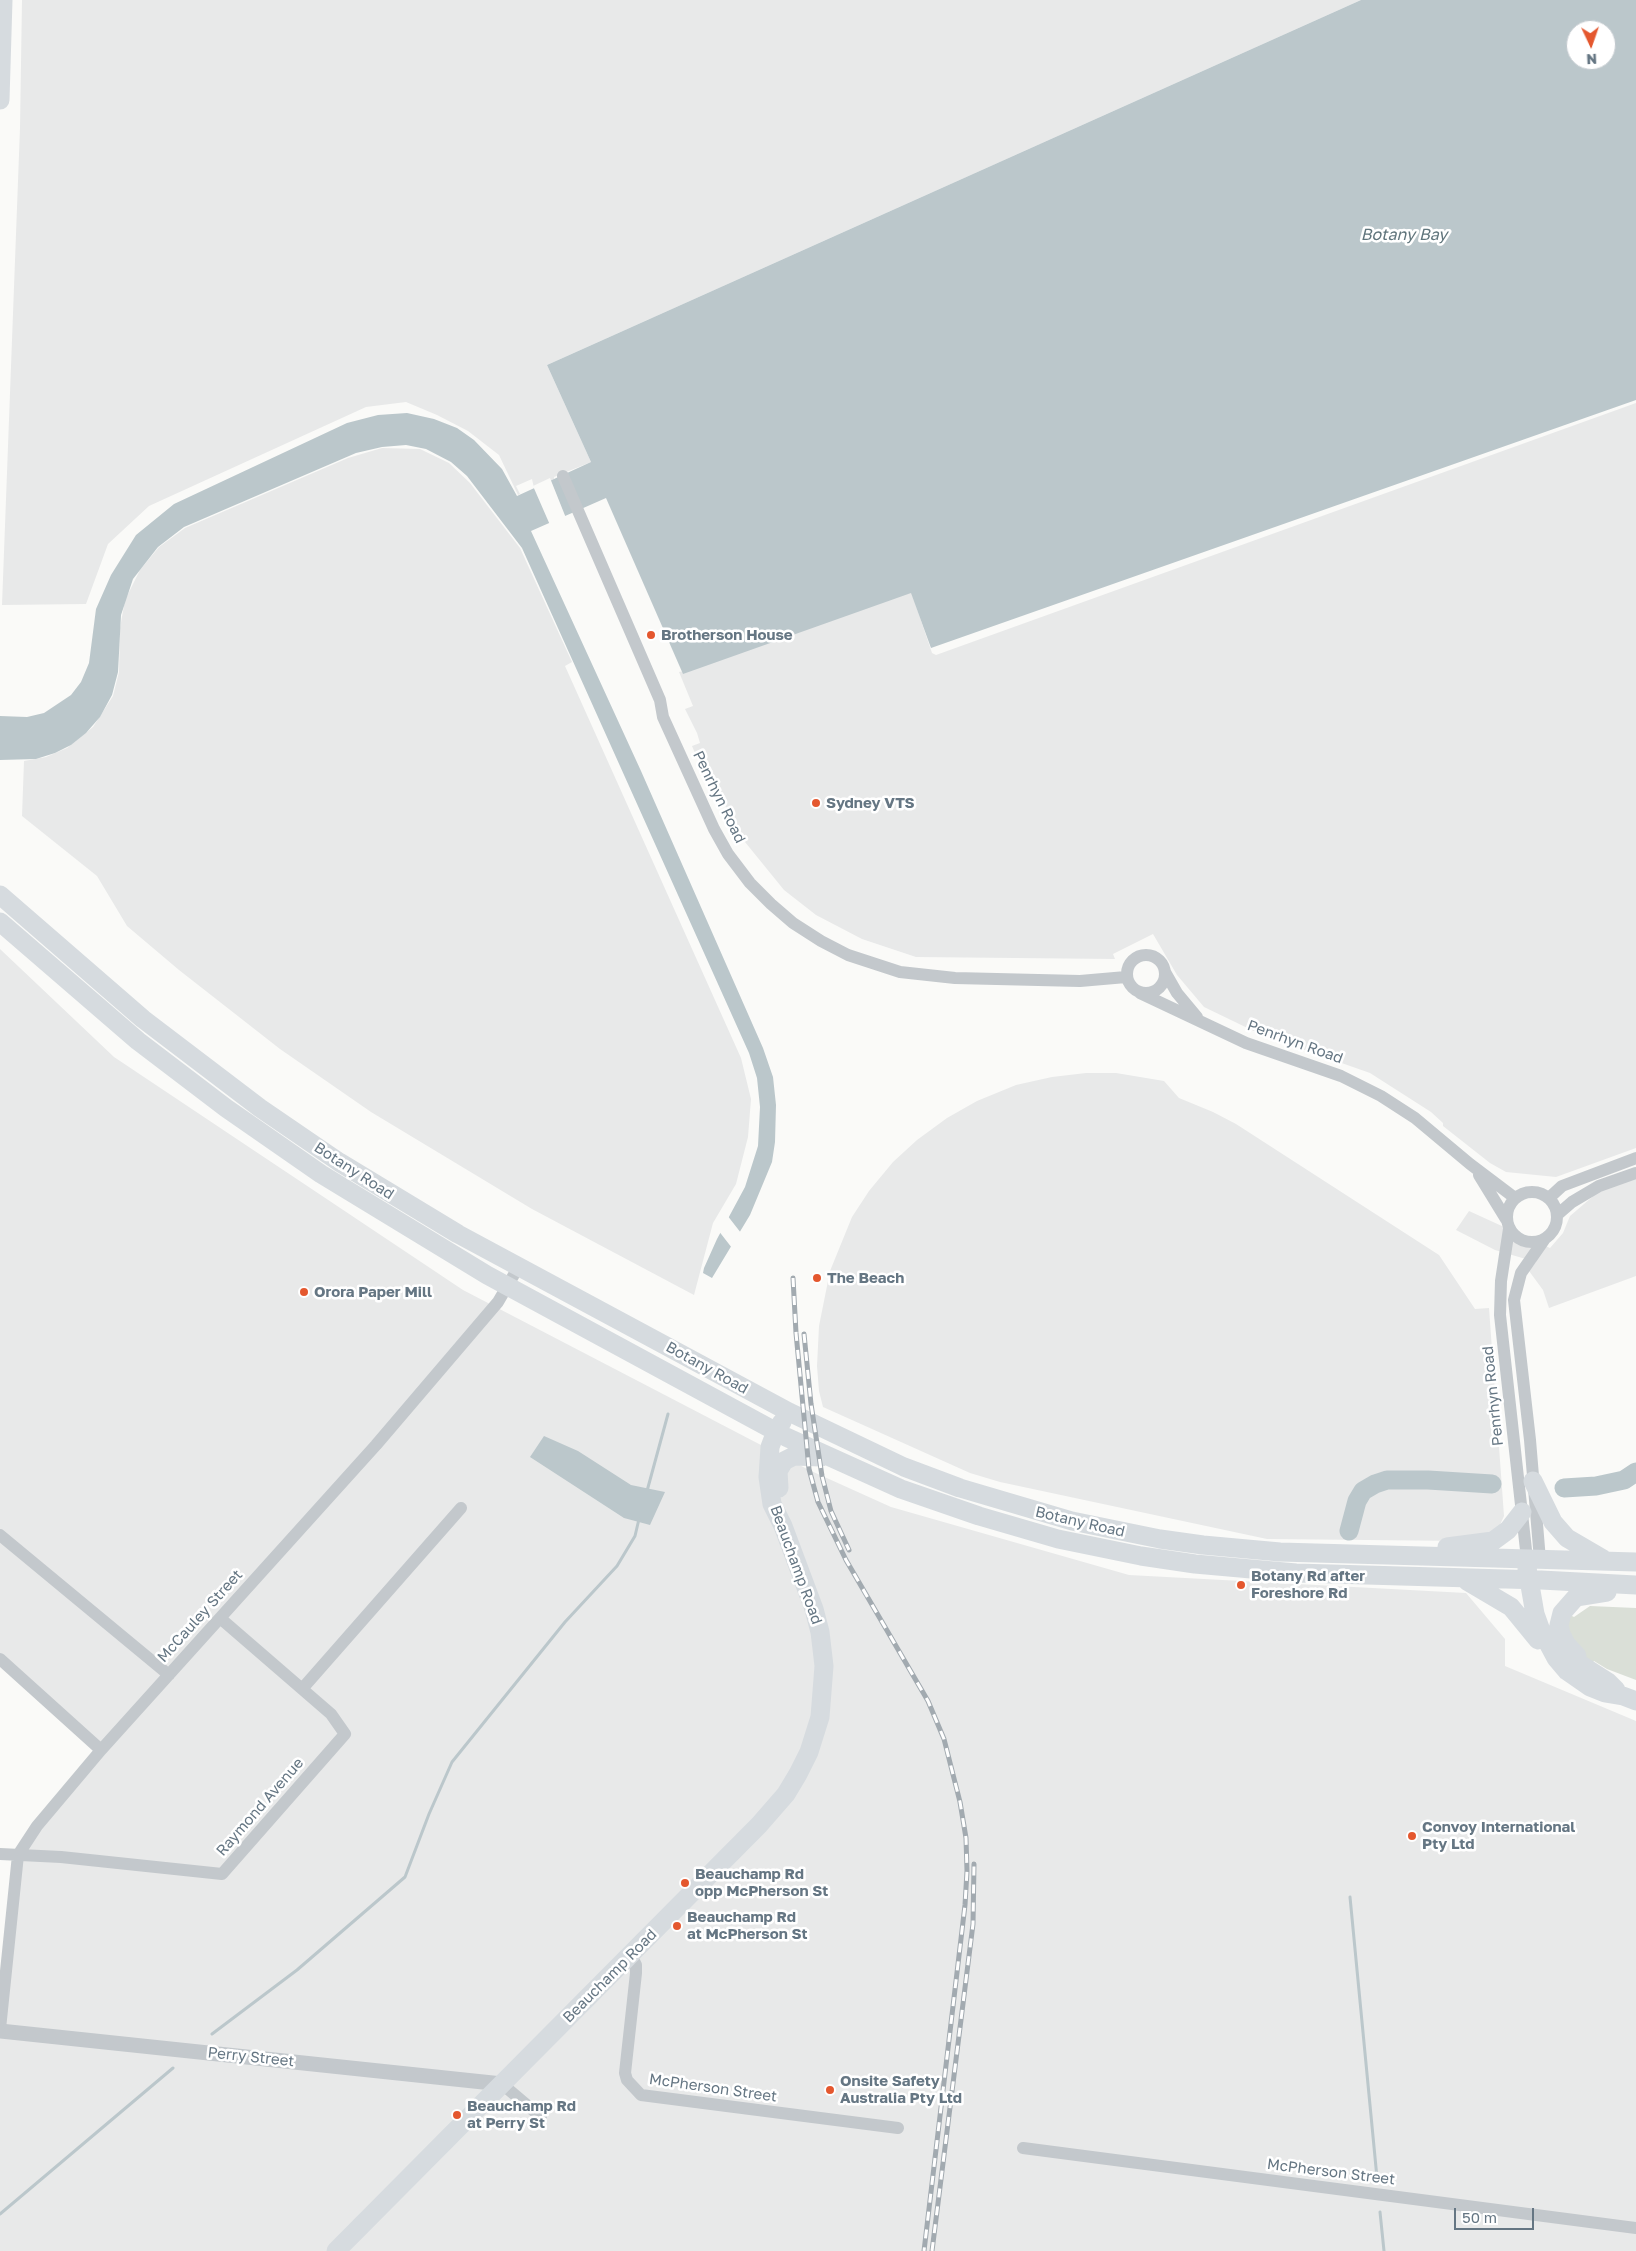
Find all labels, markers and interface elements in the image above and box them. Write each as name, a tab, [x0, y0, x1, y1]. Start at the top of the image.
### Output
north arrow	[1566, 20, 1616, 70]
text: N	[1586, 51, 1598, 68]
water label: Botany Bay	[1361, 225, 1447, 245]
place label: Brotherson House	[661, 626, 793, 644]
marker: Brotherson House	[645, 629, 657, 641]
street label: Penrhyn Road	[689, 748, 749, 846]
place label: Sydney VTS	[826, 794, 915, 812]
marker: Sydney VTS	[810, 797, 822, 809]
street label: Penrhyn Road	[1245, 1016, 1345, 1068]
street label: Botany Road	[311, 1139, 397, 1203]
place label: The Beach	[827, 1269, 904, 1287]
marker: The Beach	[811, 1272, 823, 1284]
place label: Orora Paper Mill	[314, 1283, 432, 1301]
marker: Orora Paper Mill	[298, 1286, 310, 1298]
street label: Botany Road	[663, 1338, 751, 1398]
street label: Penrhyn Road	[1479, 1345, 1507, 1447]
street label: Beauchamp Road	[766, 1503, 826, 1627]
street label: Botany Road	[1033, 1503, 1127, 1541]
street label: McCauley Street	[154, 1566, 246, 1666]
place label: Botany Rd after Foreshore Rd	[1251, 1567, 1365, 1602]
marker: Botany Rd after Foreshore Rd	[1235, 1579, 1247, 1591]
street label: Raymond Avenue	[213, 1754, 307, 1860]
place label: Convoy International Pty Ltd	[1422, 1818, 1575, 1853]
marker: Convoy International Pty Ltd	[1406, 1830, 1418, 1842]
place label: Beauchamp Rd opp McPherson St	[695, 1865, 828, 1900]
marker: Beauchamp Rd opp McPherson St	[679, 1877, 691, 1889]
place label: Beauchamp Rd at McPherson St	[687, 1908, 807, 1943]
marker: Beauchamp Rd at McPherson St	[671, 1920, 683, 1932]
street label: Beauchamp Road	[559, 1925, 661, 2027]
street label: Perry Street	[207, 2043, 295, 2071]
street label: McPherson Street	[648, 2070, 778, 2106]
place label: Onsite Safety Australia Pty Ltd	[840, 2072, 962, 2107]
marker: Onsite Safety Australia Pty Ltd	[824, 2084, 836, 2096]
place label: Beauchamp Rd at Perry St	[467, 2097, 576, 2132]
marker: Beauchamp Rd at Perry St	[451, 2109, 463, 2121]
street label: McPherson Street	[1266, 2155, 1396, 2189]
scale bar	[1456, 2198, 1536, 2230]
text: 50 m	[1462, 2208, 1497, 2226]

